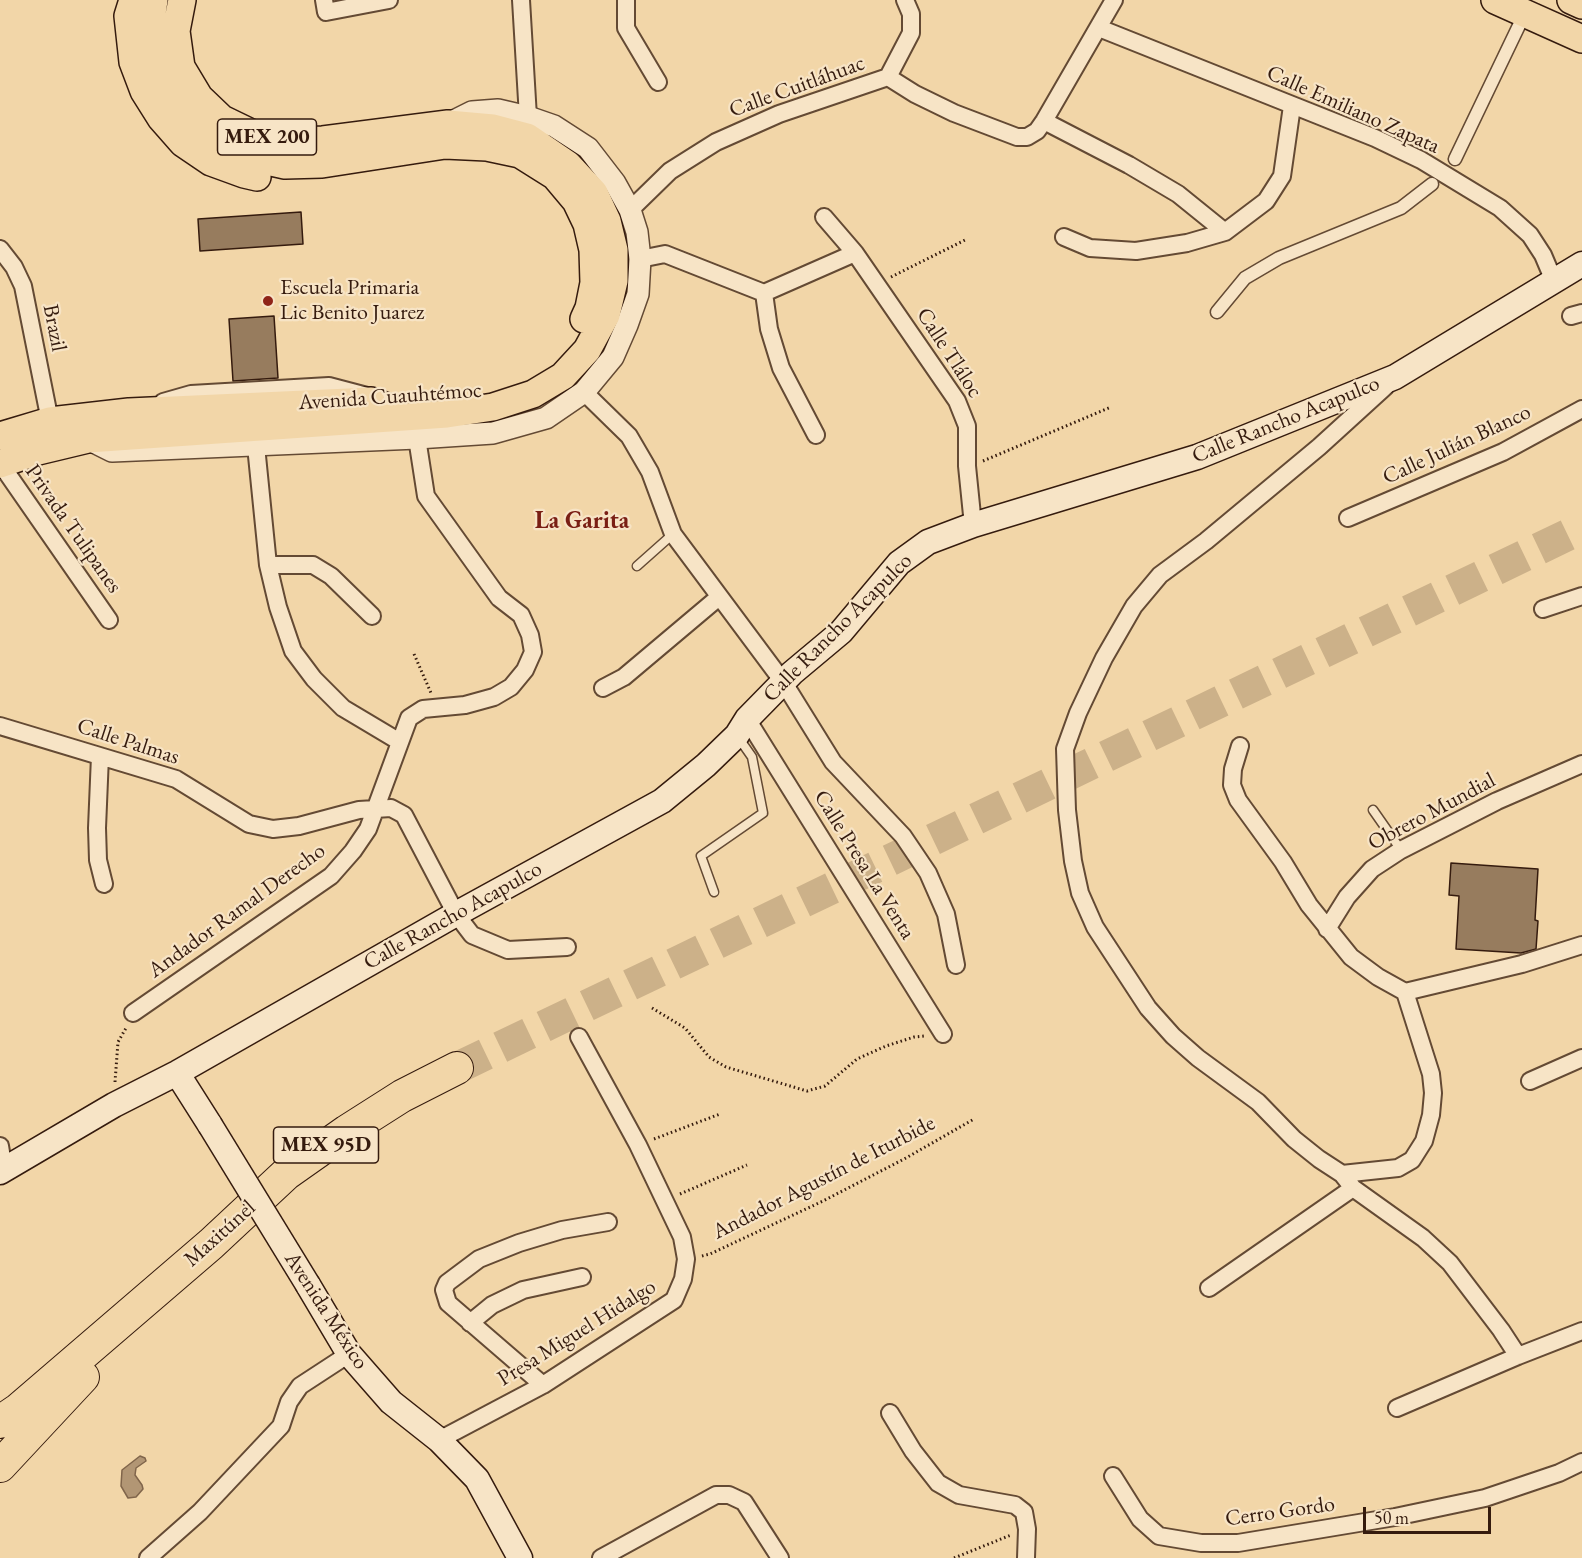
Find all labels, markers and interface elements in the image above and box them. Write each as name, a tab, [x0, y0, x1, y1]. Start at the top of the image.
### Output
street label: Calle Cuitláhuac	[726, 50, 868, 124]
street label: Calle Emiliano Zapata	[1262, 60, 1444, 160]
road number: MEX 200	[218, 119, 316, 155]
place label: Escuela Primaria Lic Benito Juarez	[280, 275, 424, 326]
marker: Escuela Primaria Lic Benito Juarez	[261, 294, 275, 308]
street label: Brazil	[37, 302, 71, 354]
street label: Calle Tláloc	[910, 303, 988, 403]
street label: Calle Rancho Acapulco	[1188, 370, 1384, 470]
street label: Avenida Cuauhtémoc	[297, 377, 483, 417]
street label: Calle Julián Blanco	[1379, 399, 1535, 491]
street label: Privada Tulipanes	[19, 459, 127, 599]
district label: La Garita	[535, 507, 629, 535]
street label: Calle Rancho Acapulco	[758, 548, 918, 708]
street label: Calle Palmas	[73, 713, 183, 771]
street label: Obrero Mundial	[1364, 767, 1500, 857]
street label: Calle Presa La Venta	[808, 786, 920, 944]
street label: Andador Ramal Derecho	[143, 838, 331, 984]
street label: Calle Rancho Acapulco	[359, 856, 547, 976]
street label: Andador Agustín de Iturbide	[708, 1110, 940, 1246]
road number: MEX 95D	[274, 1127, 378, 1163]
street label: Maxitúnel	[179, 1195, 261, 1273]
street label: Avenida México	[278, 1247, 374, 1375]
street label: Presa Miguel Hidalgo	[493, 1274, 661, 1392]
street label: Cerro Gordo	[1223, 1491, 1337, 1533]
scale bar	[1366, 1495, 1494, 1533]
text: 50 m	[1374, 1506, 1409, 1529]

